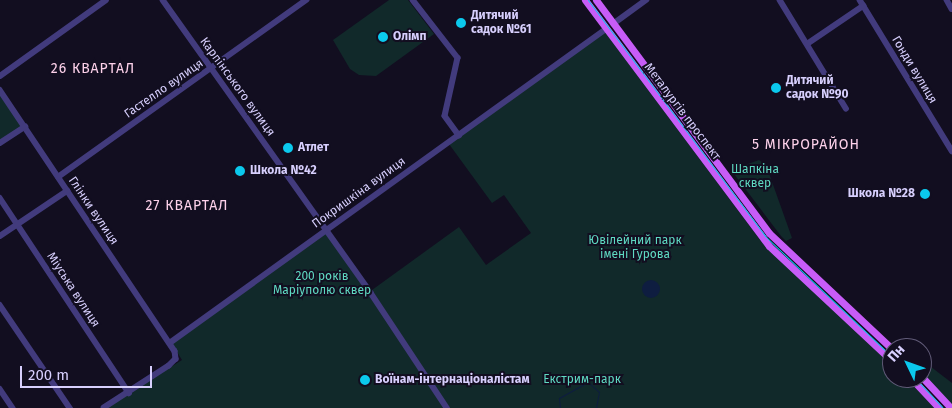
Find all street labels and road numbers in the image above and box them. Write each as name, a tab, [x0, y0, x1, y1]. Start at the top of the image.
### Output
street label: Гонди вулиця	[888, 34, 940, 106]
street label: Карпінського вулиця	[196, 35, 278, 139]
street label: Гастелло вулиця	[122, 56, 206, 122]
street label: Металургів проспект	[641, 61, 723, 163]
street label: Покришкіна вулиця	[310, 154, 408, 232]
street label: Глінки вулиця	[65, 174, 121, 248]
street label: Міуська вулиця	[43, 250, 103, 330]

